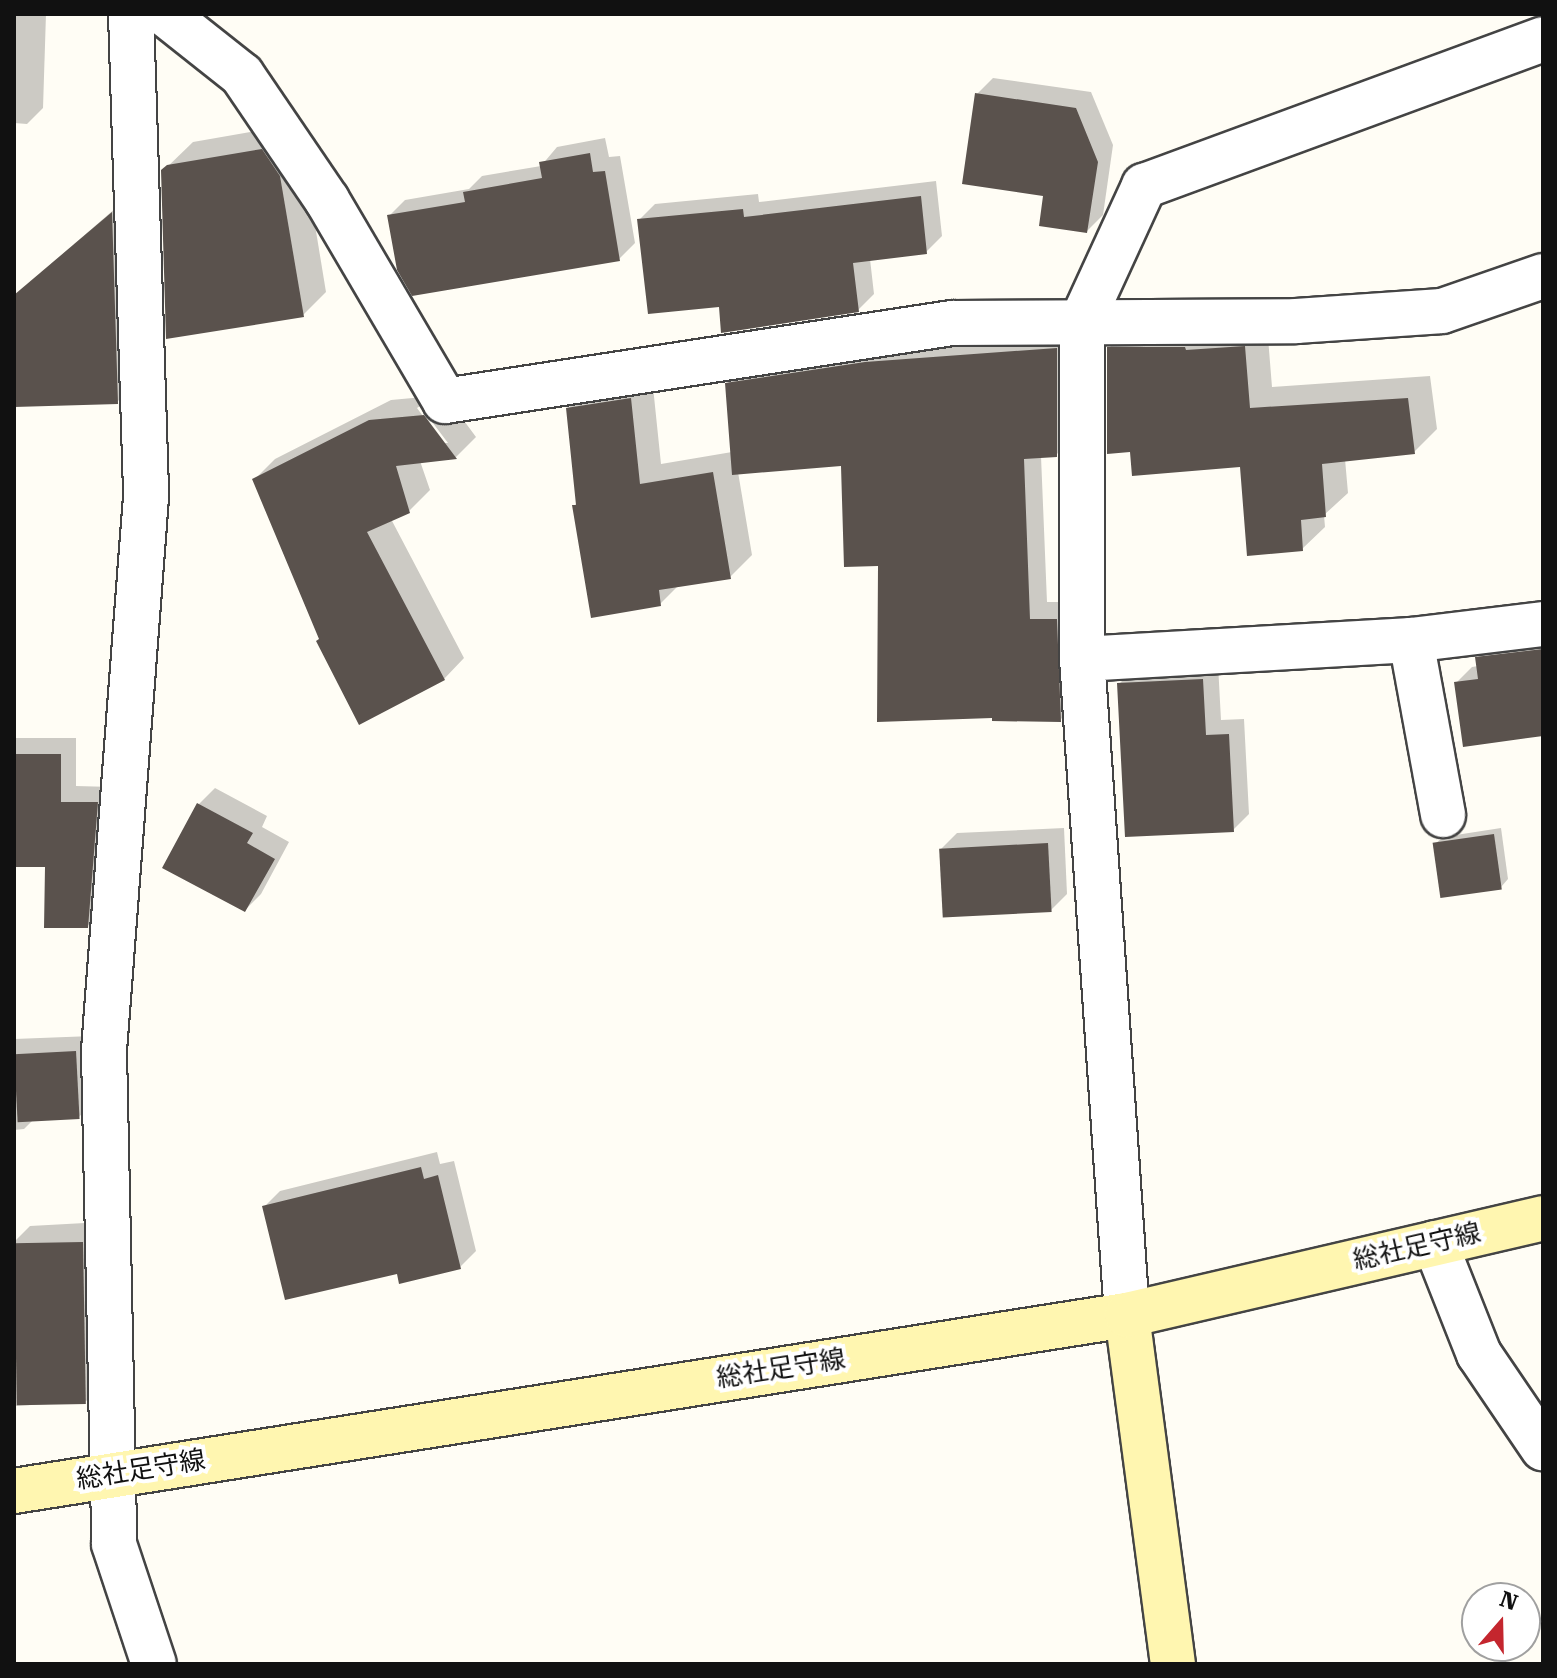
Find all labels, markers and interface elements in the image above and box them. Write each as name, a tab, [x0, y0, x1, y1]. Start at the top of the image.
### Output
street label: 総社足守線	[1350, 1217, 1484, 1277]
street label: 総社足守線	[714, 1343, 848, 1395]
street label: 総社足守線	[74, 1444, 208, 1496]
north arrow	[1461, 1582, 1541, 1662]
text: N	[1496, 1586, 1521, 1615]

